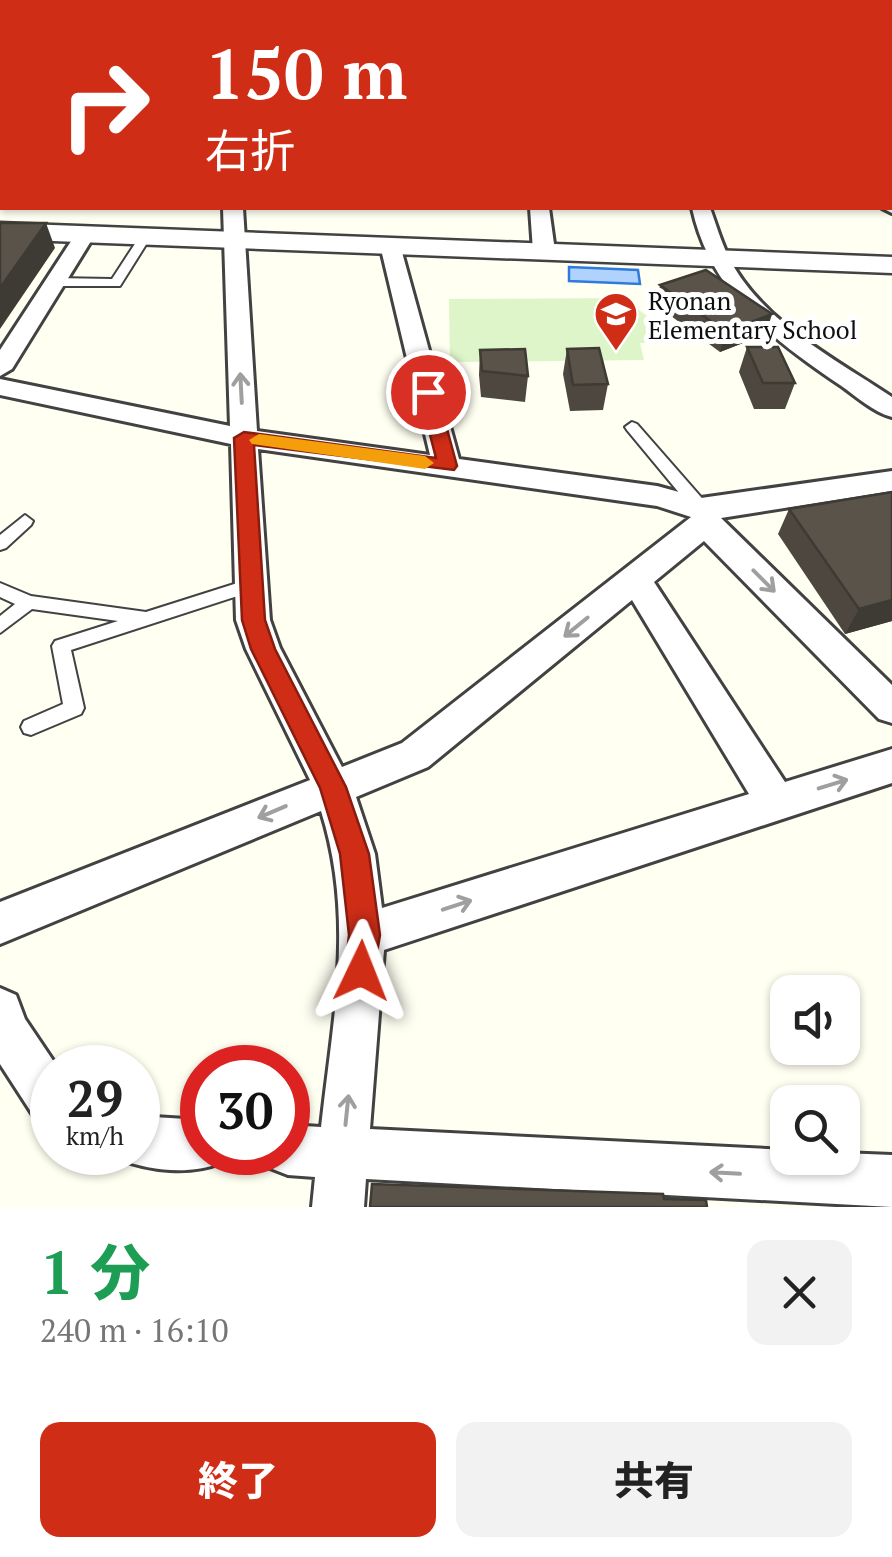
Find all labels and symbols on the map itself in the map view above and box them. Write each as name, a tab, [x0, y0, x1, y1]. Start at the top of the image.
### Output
place label: Ryonan Elementary School	[648, 284, 857, 346]
school or university icon: Ryonan Elementary School	[593, 291, 639, 352]
pin	[386, 350, 471, 435]
one-way arrow	[232, 373, 251, 405]
one-way arrow	[751, 569, 775, 593]
one-way arrow	[564, 616, 590, 638]
one-way arrow	[817, 774, 849, 792]
one-way arrow	[257, 805, 288, 823]
one-way arrow	[441, 895, 473, 913]
position arrow	[309, 919, 413, 1023]
speed limit sign: 30	[180, 1045, 310, 1175]
one-way arrow	[338, 1094, 357, 1127]
one-way arrow	[709, 1163, 741, 1182]

